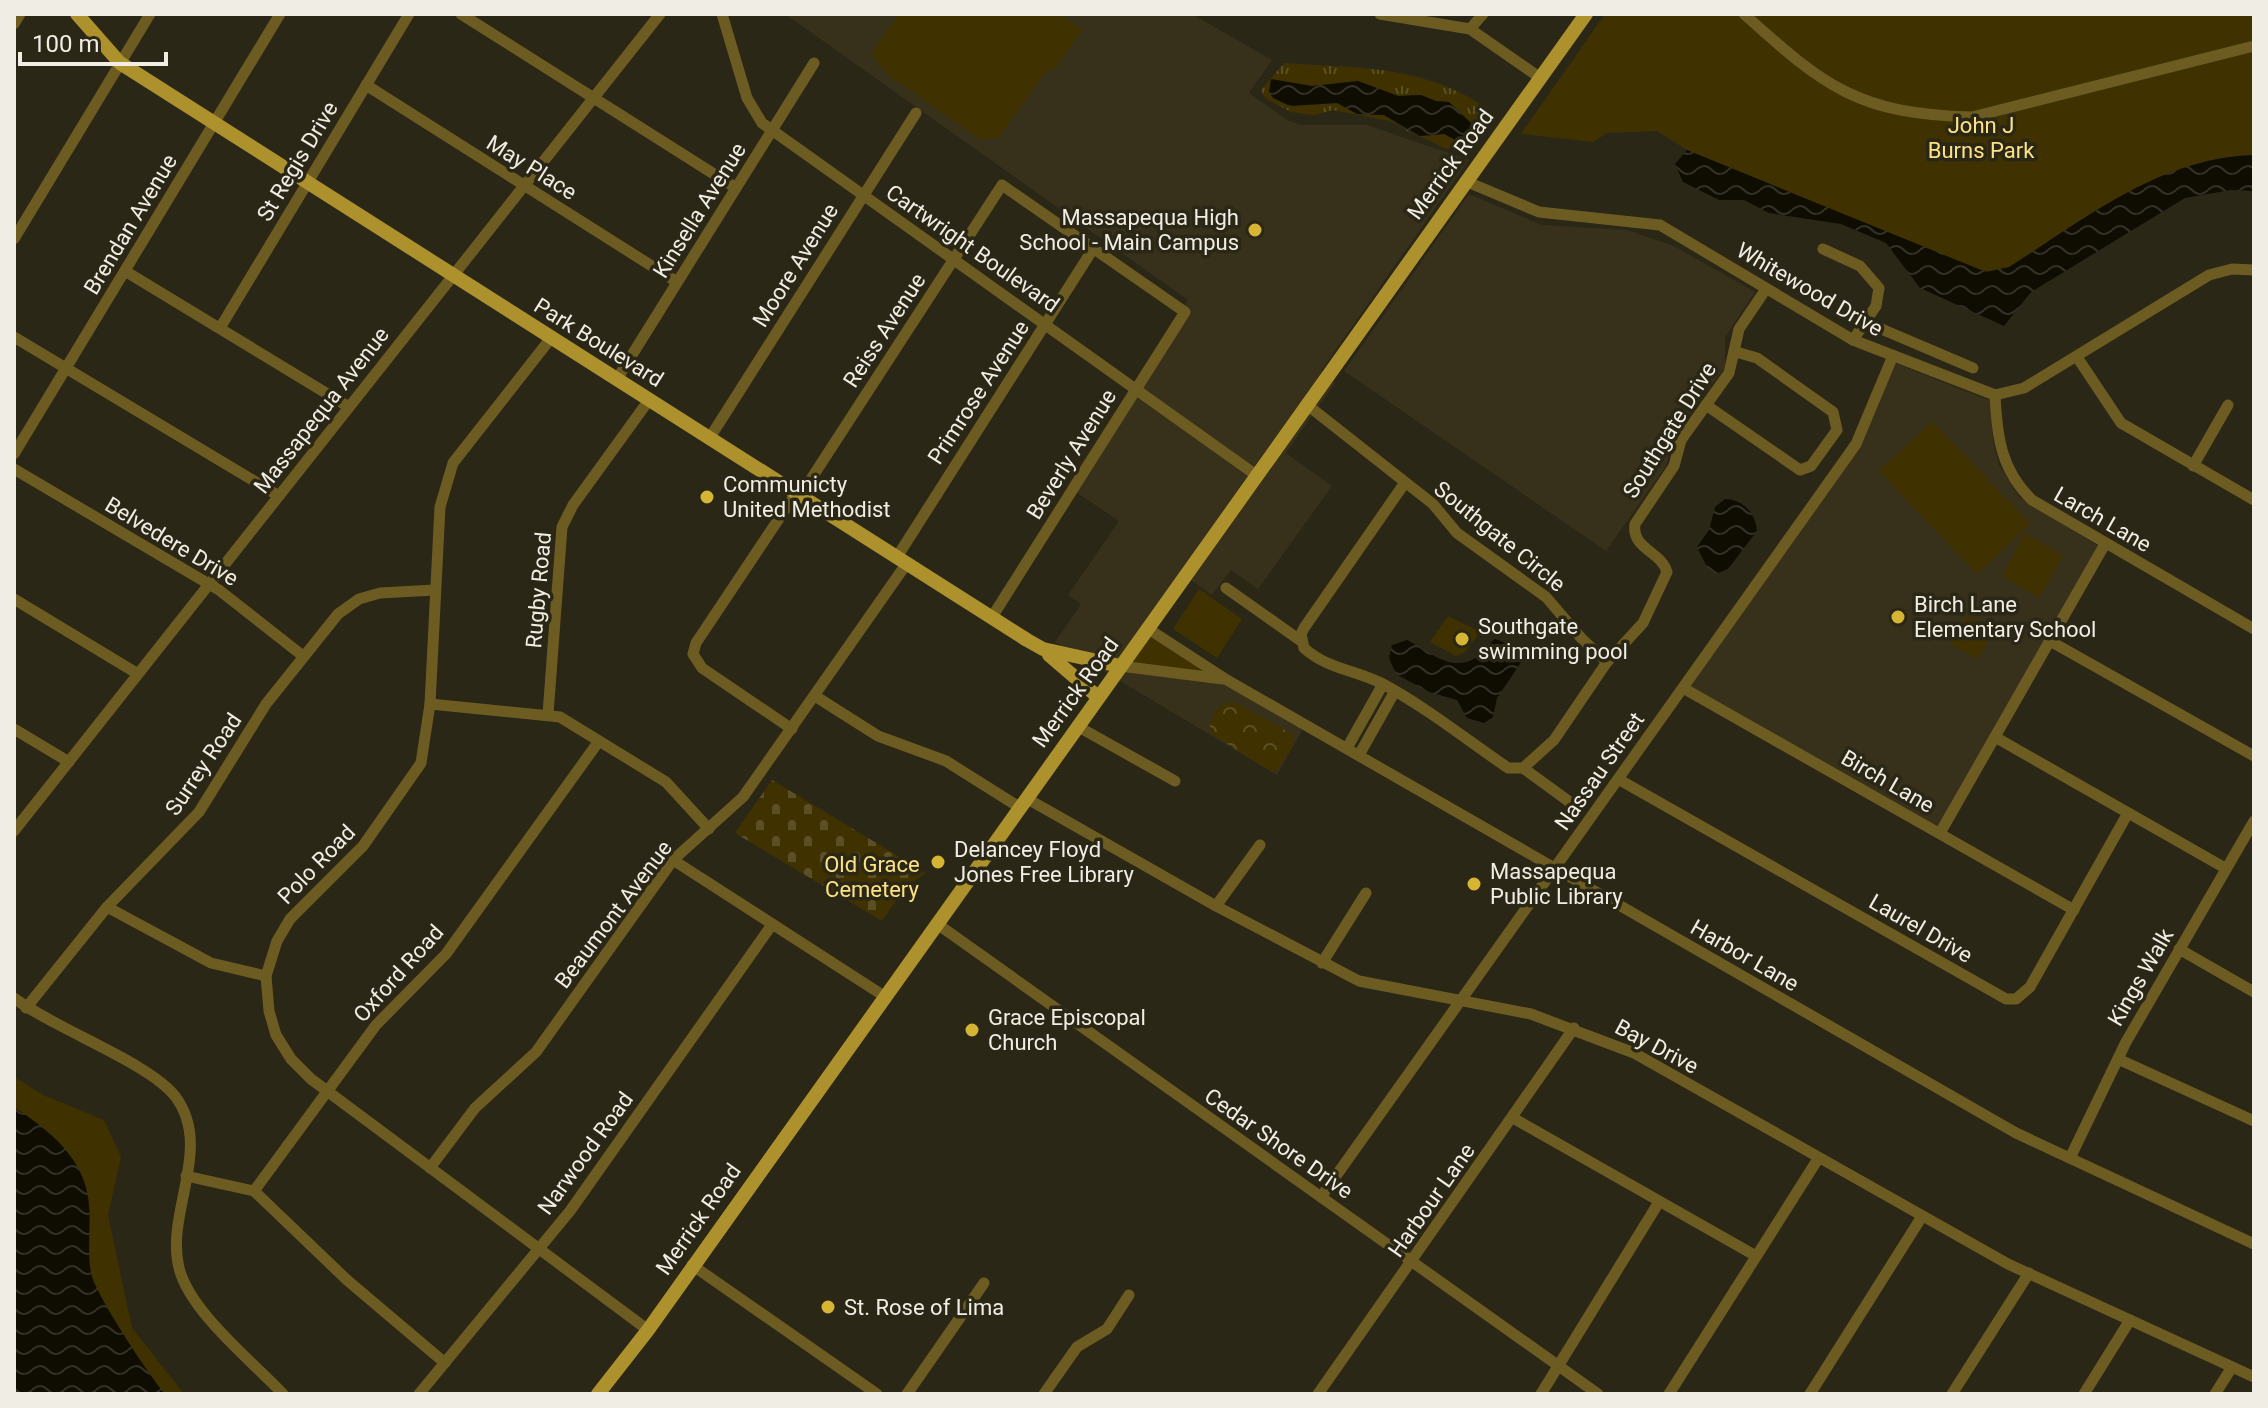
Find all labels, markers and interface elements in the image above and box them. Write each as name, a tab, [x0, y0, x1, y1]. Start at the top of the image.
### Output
scale bar	[20, 16, 166, 66]
text: 100 m	[32, 30, 99, 58]
street label: St Regis Drive	[252, 97, 343, 226]
street label: Merrick Road	[1402, 104, 1499, 224]
park label: John J Burns Park	[1928, 113, 2035, 163]
street label: May Place	[482, 130, 581, 205]
street label: Kinsella Avenue	[648, 138, 751, 282]
street label: Brendan Avenue	[79, 150, 182, 299]
street label: Cartwright Boulevard	[881, 179, 1064, 318]
street label: Moore Avenue	[748, 199, 843, 332]
place label: Massapequa High School - Main Campus	[1019, 205, 1239, 255]
marker: Massapequa High School - Main Campus	[1246, 221, 1264, 239]
street label: Whitewood Drive	[1732, 237, 1887, 341]
street label: Reiss Avenue	[838, 269, 930, 392]
street label: Park Boulevard	[530, 293, 668, 392]
street label: Primrose Avenue	[923, 316, 1034, 469]
street label: Massapequa Avenue	[249, 322, 394, 498]
street label: Southgate Drive	[1618, 358, 1721, 503]
street label: Beverly Avenue	[1022, 385, 1121, 524]
place label: Communicty United Methodist	[723, 472, 891, 522]
street label: Southgate Circle	[1429, 476, 1570, 597]
street label: Larch Lane	[2050, 482, 2156, 557]
marker: Communicty United Methodist	[698, 488, 716, 506]
street label: Belvedere Drive	[101, 492, 243, 591]
street label: Rugby Road	[521, 531, 556, 649]
place label: Birch Lane Elementary School	[1914, 592, 2096, 642]
marker: Birch Lane Elementary School	[1889, 608, 1907, 626]
place label: Southgate swimming pool	[1478, 614, 1628, 664]
marker: Southgate swimming pool	[1453, 630, 1471, 648]
street label: Merrick Road	[1027, 632, 1124, 752]
street label: Surrey Road	[160, 708, 247, 820]
street label: Nassau Street	[1550, 708, 1649, 835]
street label: Birch Lane	[1837, 745, 1939, 818]
street label: Polo Road	[273, 820, 360, 909]
street label: Beaumont Avenue	[550, 836, 677, 993]
place label: Delancey Floyd Jones Free Library	[954, 837, 1134, 887]
park label: Old Grace Cemetery	[824, 852, 920, 902]
marker: Delancey Floyd Jones Free Library	[929, 853, 947, 871]
place label: Massapequa Public Library	[1490, 859, 1623, 909]
marker: Massapequa Public Library	[1465, 875, 1483, 893]
street label: Laurel Drive	[1865, 889, 1977, 968]
street label: Harbor Lane	[1686, 914, 1803, 996]
street label: Oxford Road	[348, 920, 448, 1027]
street label: Kings Walk	[2103, 923, 2179, 1030]
place label: Grace Episcopal Church	[988, 1005, 1146, 1055]
street label: Bay Drive	[1611, 1014, 1703, 1079]
marker: Grace Episcopal Church	[963, 1021, 981, 1039]
street label: Cedar Shore Drive	[1200, 1083, 1357, 1204]
street label: Narwood Road	[533, 1087, 638, 1219]
street label: Harbour Lane	[1383, 1139, 1480, 1262]
street label: Merrick Road	[651, 1159, 746, 1280]
place label: St. Rose of Lima	[844, 1295, 1004, 1320]
marker: St. Rose of Lima	[819, 1298, 837, 1316]

